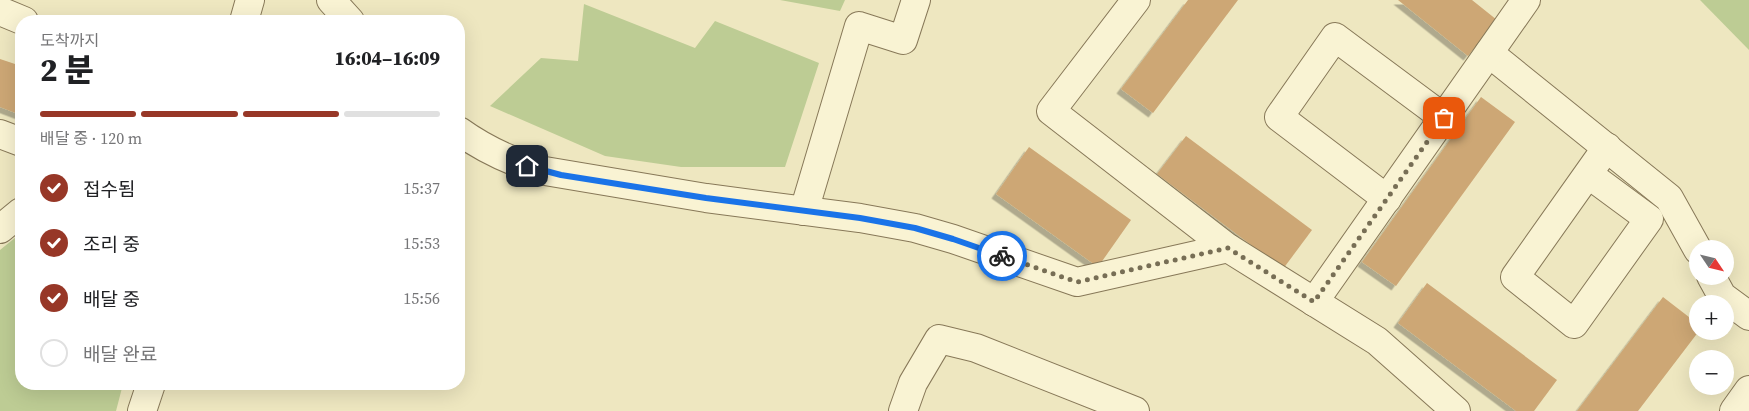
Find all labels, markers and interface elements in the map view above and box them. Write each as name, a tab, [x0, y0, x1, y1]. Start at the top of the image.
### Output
text: 도착까지	[40, 29, 99, 51]
text: 16:04–16:09	[335, 45, 440, 71]
text: 2 분	[40, 48, 94, 92]
pin	[1423, 97, 1465, 139]
icon: bag	[1430, 104, 1458, 132]
text: 배달 중 · 120 m	[40, 127, 142, 149]
pin	[506, 145, 548, 187]
icon: home	[513, 152, 541, 180]
icon: check	[40, 174, 68, 202]
text: 접수됨	[83, 176, 135, 202]
text: 15:37	[403, 177, 440, 199]
icon: check	[40, 229, 68, 257]
text: 조리 중	[83, 231, 140, 257]
courier	[977, 231, 1027, 281]
text: 15:53	[403, 232, 440, 254]
north arrow	[1689, 240, 1734, 285]
map controls	[1689, 240, 1734, 395]
icon: bike	[988, 242, 1016, 270]
icon: check	[40, 284, 68, 312]
text: 배달 중	[83, 286, 140, 312]
text: 15:56	[403, 287, 440, 309]
button: +	[1689, 295, 1734, 340]
text: 배달 완료	[83, 341, 157, 367]
button: −	[1689, 350, 1734, 395]

